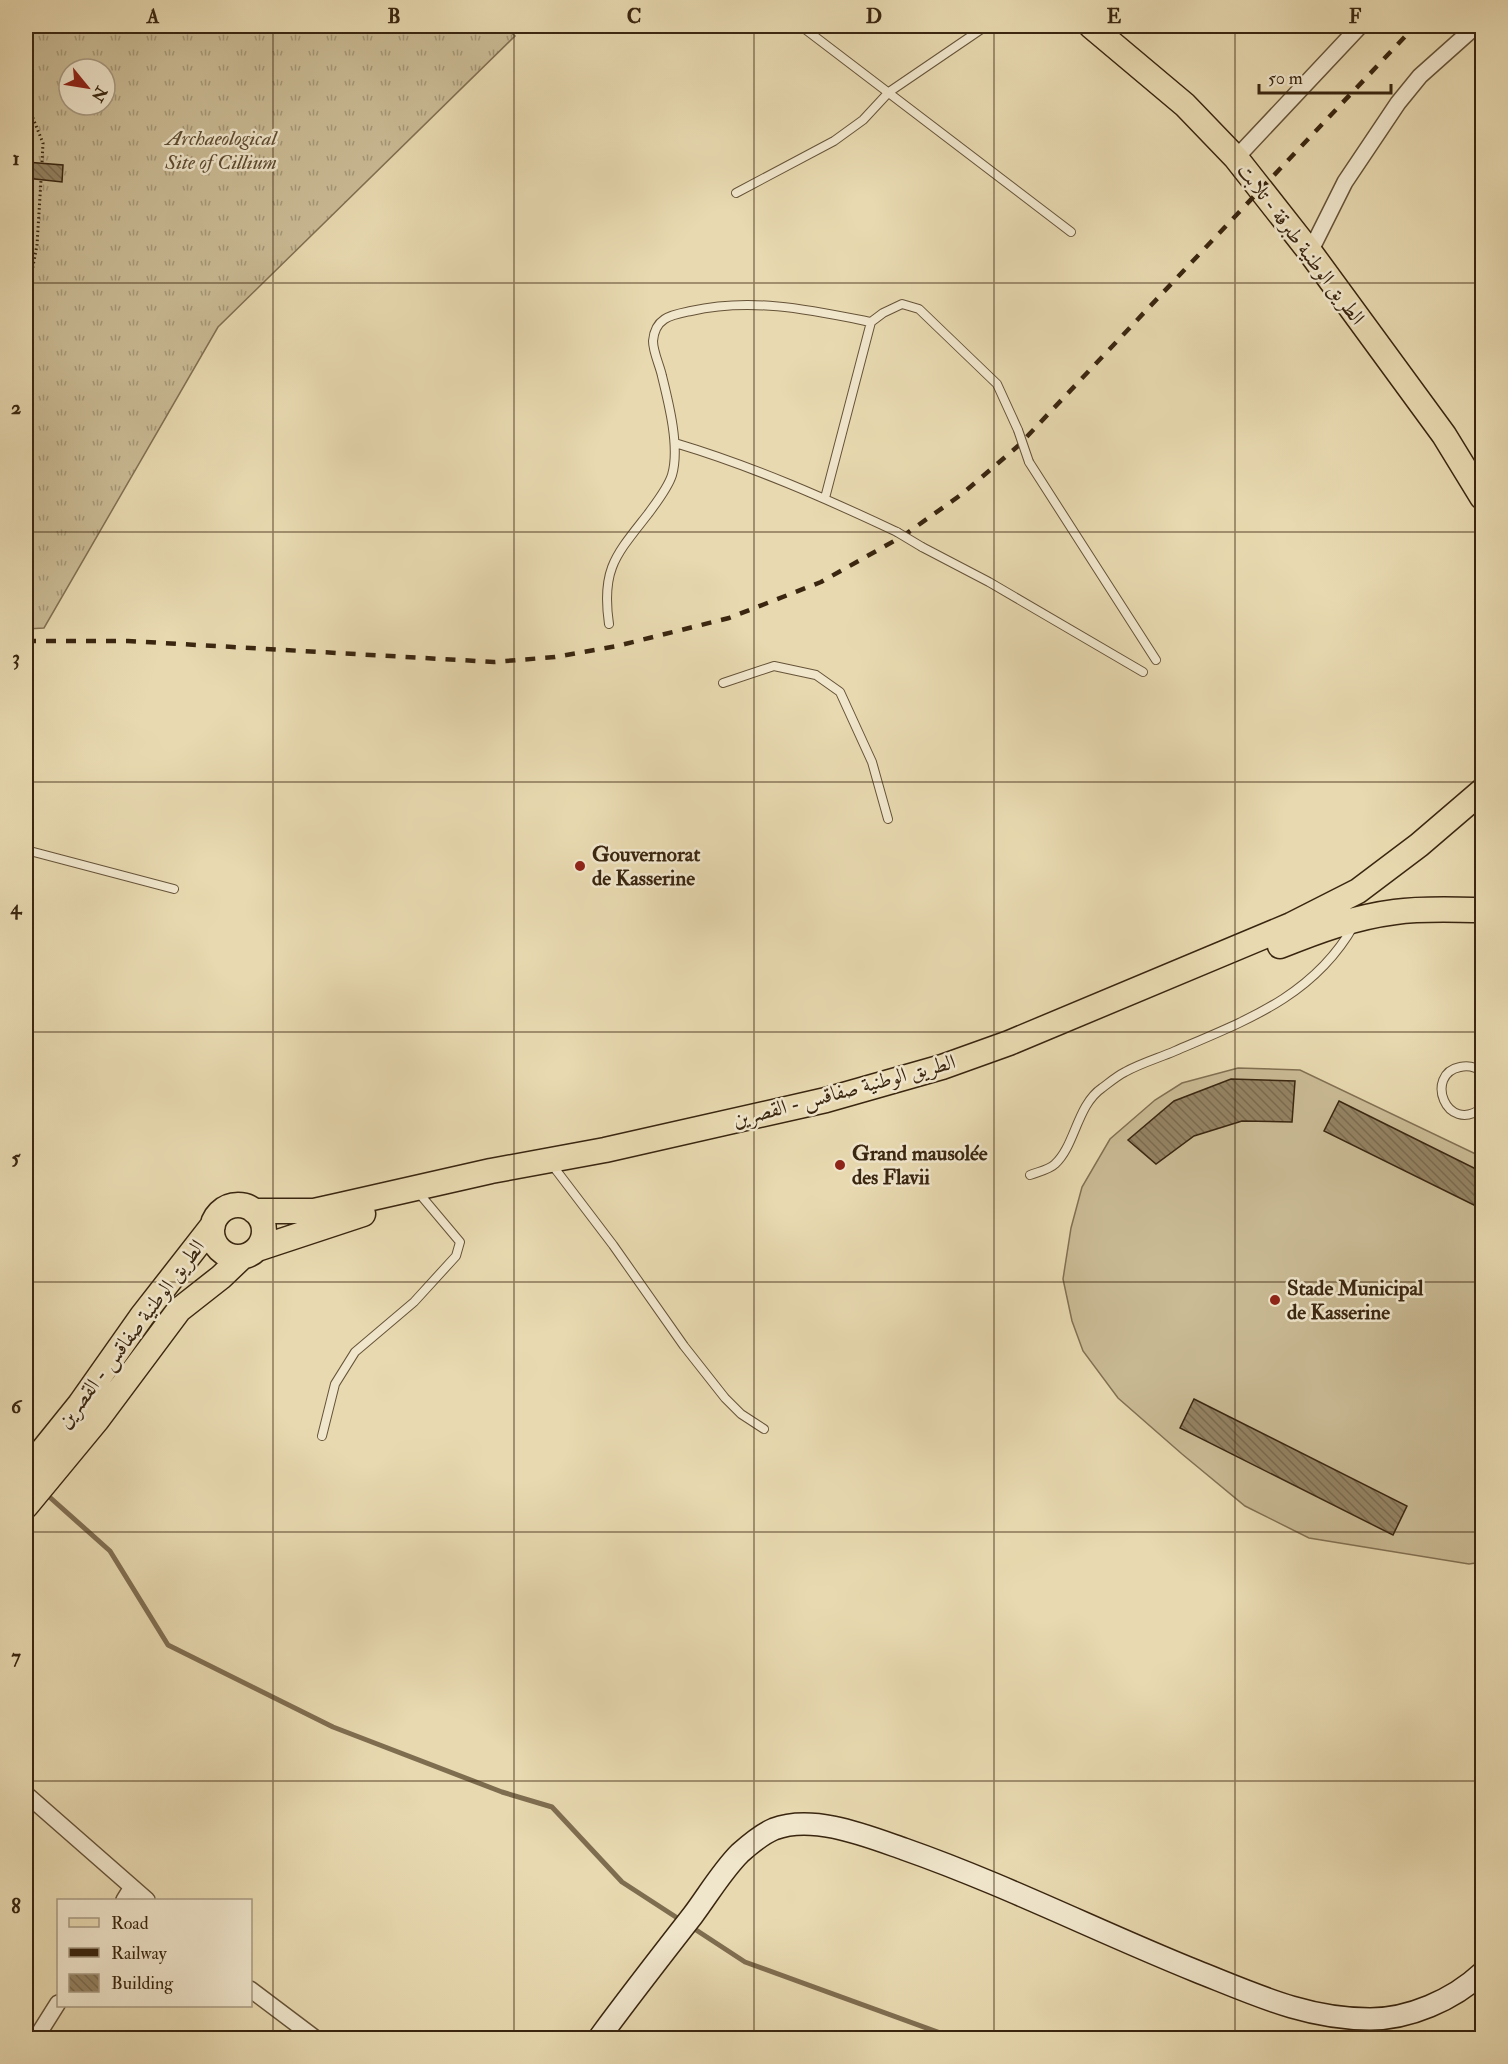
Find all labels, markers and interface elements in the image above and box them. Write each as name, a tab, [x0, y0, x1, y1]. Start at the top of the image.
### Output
text: A	[146, 4, 160, 29]
text: B	[387, 4, 401, 29]
text: C	[627, 4, 641, 29]
text: D	[866, 4, 882, 29]
text: E	[1107, 4, 1122, 29]
text: F	[1349, 4, 1362, 29]
north arrow	[57, 57, 117, 117]
scale bar	[1259, 57, 1391, 95]
text: 50 m	[1268, 67, 1303, 90]
text: N	[87, 82, 112, 106]
park label: Archaeological Site of Cillium	[164, 125, 278, 176]
text: 1	[12, 146, 20, 171]
street label: الطريق الوطنية طبرقة - تلابت	[1231, 158, 1371, 330]
text: 2	[11, 395, 21, 420]
text: 3	[12, 645, 20, 670]
place label: Gouvernorat de Kasserine	[592, 841, 700, 892]
marker: Gouvernorat de Kasserine	[573, 859, 587, 873]
text: 4	[10, 895, 23, 920]
street label: الطريق الوطنية صفاقس - القصرين	[730, 1048, 958, 1134]
place label: Grand mausolée des Flavii	[852, 1140, 988, 1191]
text: 5	[12, 1145, 22, 1170]
marker: Grand mausolée des Flavii	[833, 1158, 847, 1172]
street label: الطريق الوطنية صفاقس - القصرين	[51, 1234, 211, 1434]
place label: Stade Municipal de Kasserine	[1287, 1275, 1424, 1326]
marker: Stade Municipal de Kasserine	[1268, 1293, 1282, 1307]
text: 6	[11, 1394, 23, 1419]
text: 7	[11, 1644, 21, 1669]
text: 8	[11, 1894, 21, 1919]
legend	[57, 1899, 252, 2007]
text: Road	[111, 1912, 149, 1935]
text: Railway	[111, 1942, 168, 1965]
text: Building	[111, 1972, 174, 1995]

